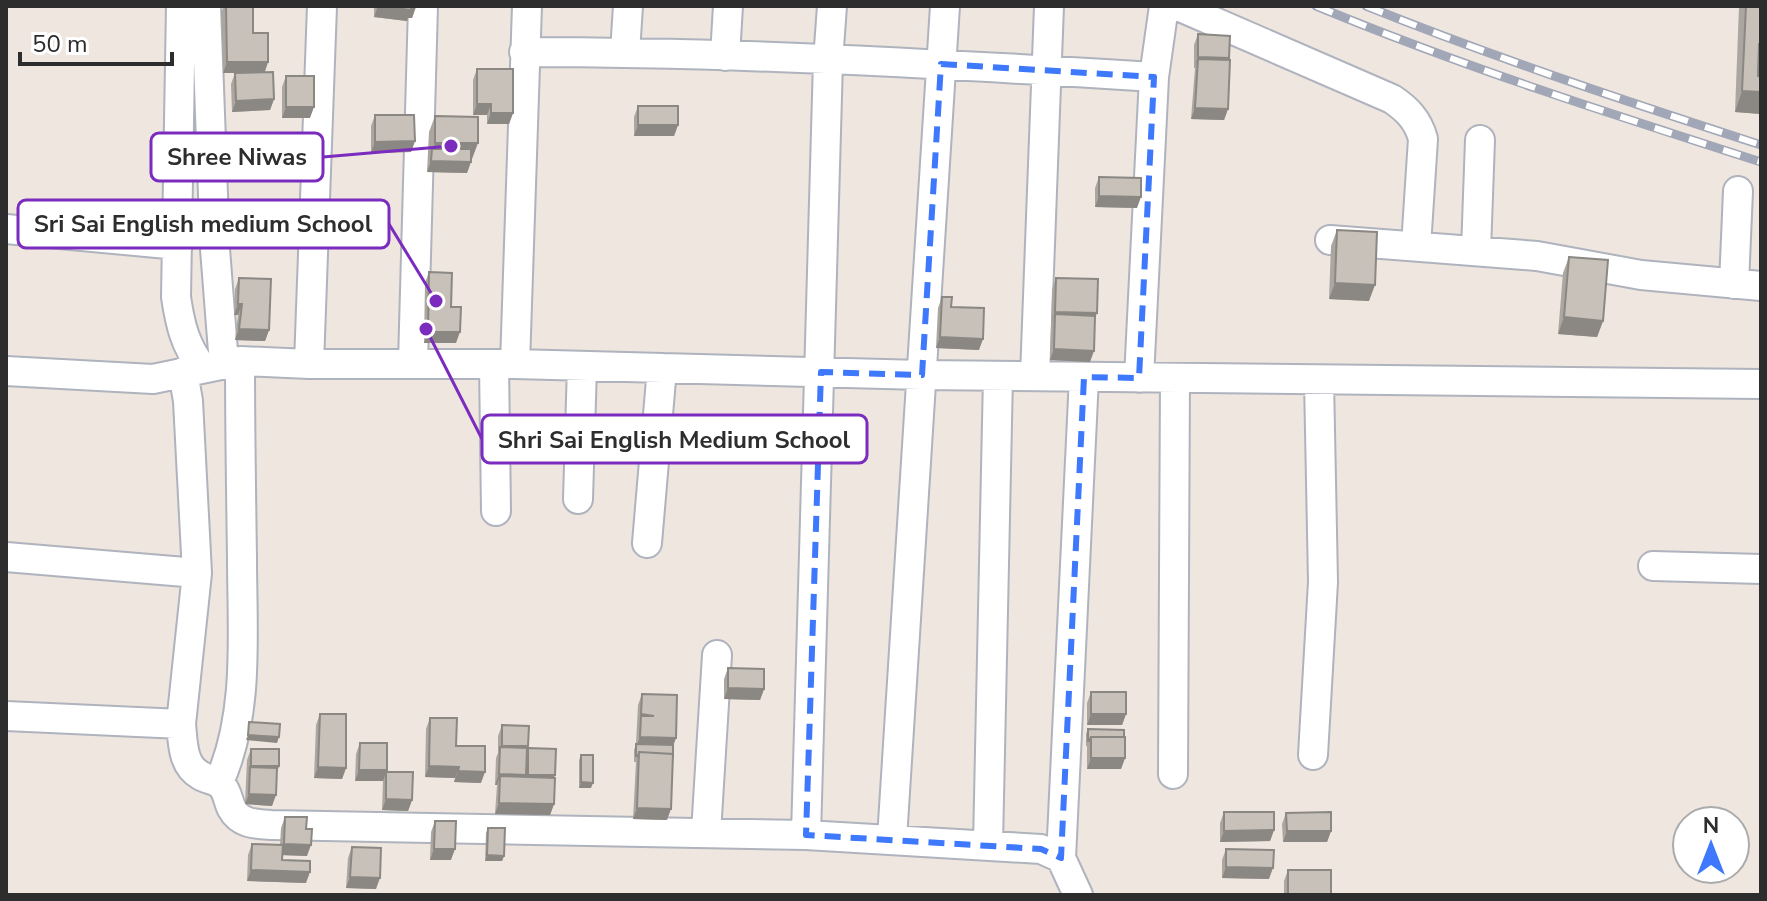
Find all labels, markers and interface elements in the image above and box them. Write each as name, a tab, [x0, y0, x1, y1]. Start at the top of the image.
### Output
scale bar	[20, 16, 172, 66]
text: 50 m	[32, 28, 88, 60]
callout: Shree Niwas	[151, 133, 323, 181]
text: Shree Niwas	[167, 141, 307, 173]
callout: Sri Sai English medium School	[18, 200, 389, 248]
text: Sri Sai English medium School	[34, 208, 373, 240]
callout: Shri Sai English Medium School	[482, 415, 867, 463]
text: Shri Sai English Medium School	[498, 424, 851, 456]
north arrow	[1671, 805, 1751, 885]
text: N	[1703, 811, 1719, 841]

